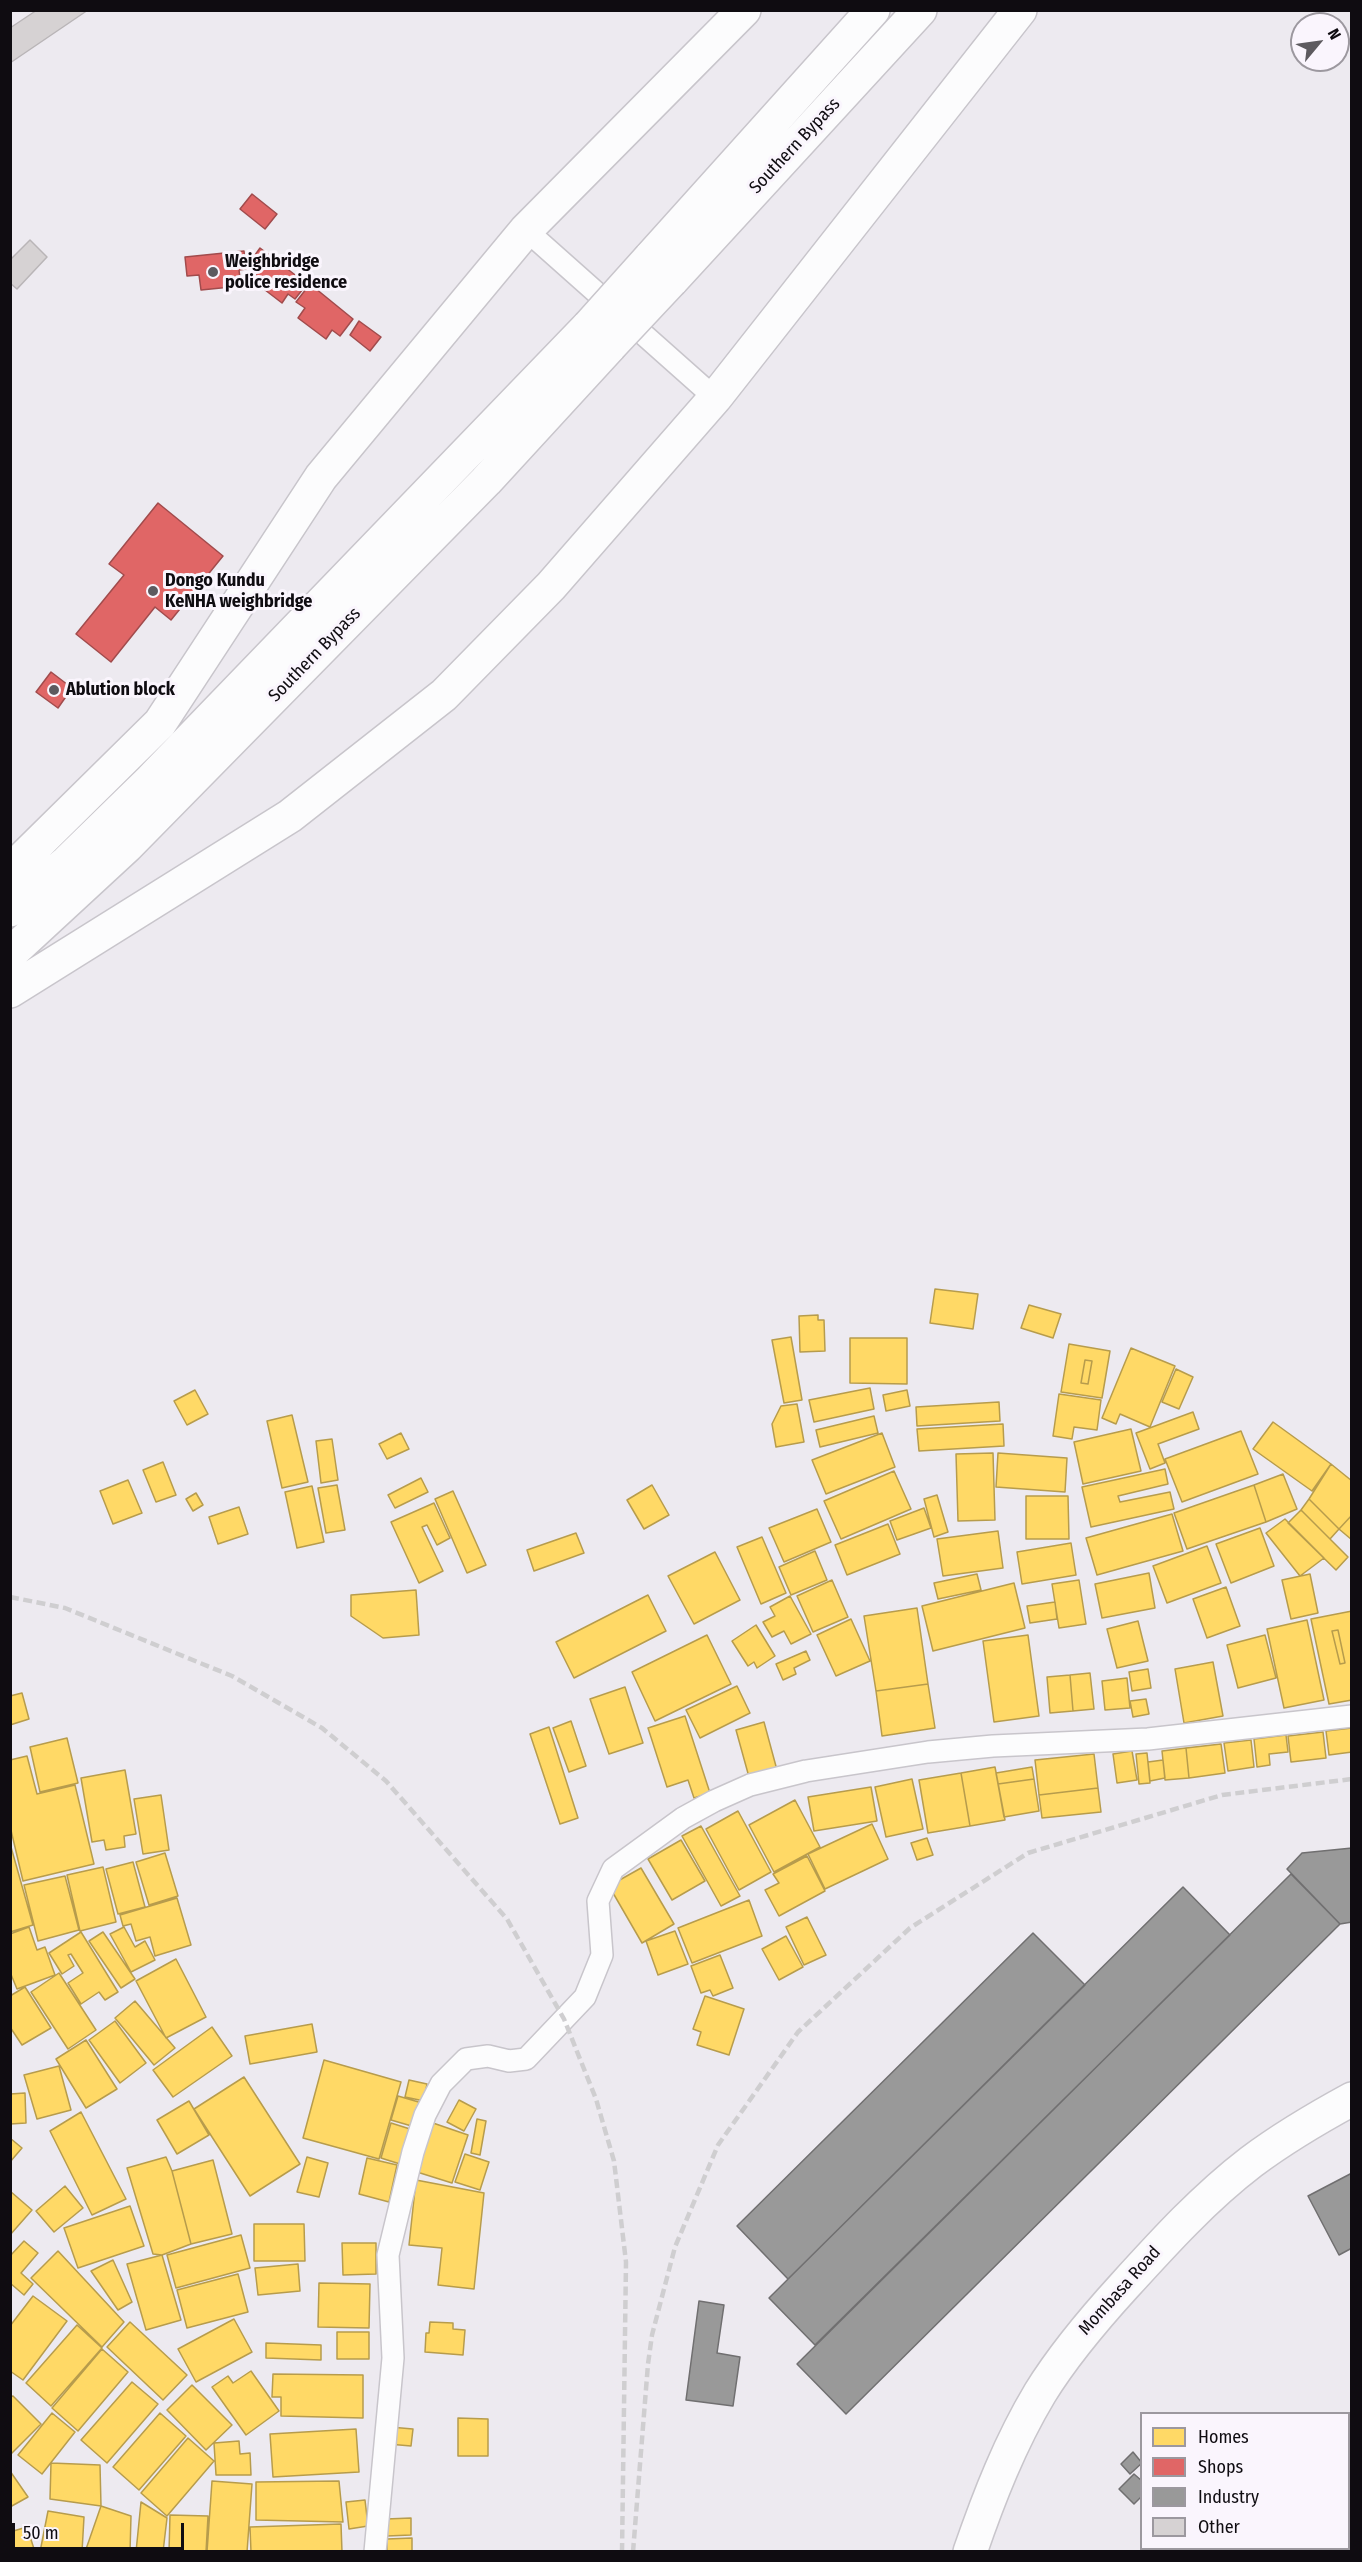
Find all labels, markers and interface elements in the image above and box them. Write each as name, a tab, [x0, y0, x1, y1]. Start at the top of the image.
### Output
north arrow	[1290, 12, 1350, 72]
text: N	[1324, 25, 1345, 43]
street label: Southern Bypass	[745, 94, 845, 198]
place label: Weighbridge police residence	[225, 251, 347, 294]
marker: Weighbridge police residence	[206, 265, 220, 279]
place label: Dongo Kundu KeNHA weighbridge	[165, 570, 312, 612]
marker: Dongo Kundu KeNHA weighbridge	[146, 584, 160, 598]
street label: Southern Bypass	[264, 603, 366, 707]
place label: Ablution block	[66, 679, 175, 701]
marker: Ablution block	[47, 683, 61, 697]
street label: Mombasa Road	[1074, 2242, 1166, 2340]
legend	[1140, 2412, 1350, 2550]
text: Homes	[1198, 2426, 1249, 2448]
text: Shops	[1198, 2456, 1243, 2478]
text: Industry	[1198, 2486, 1259, 2508]
scale bar	[15, 2511, 188, 2549]
text: Other	[1198, 2516, 1240, 2538]
text: 50 m	[23, 2522, 59, 2544]

